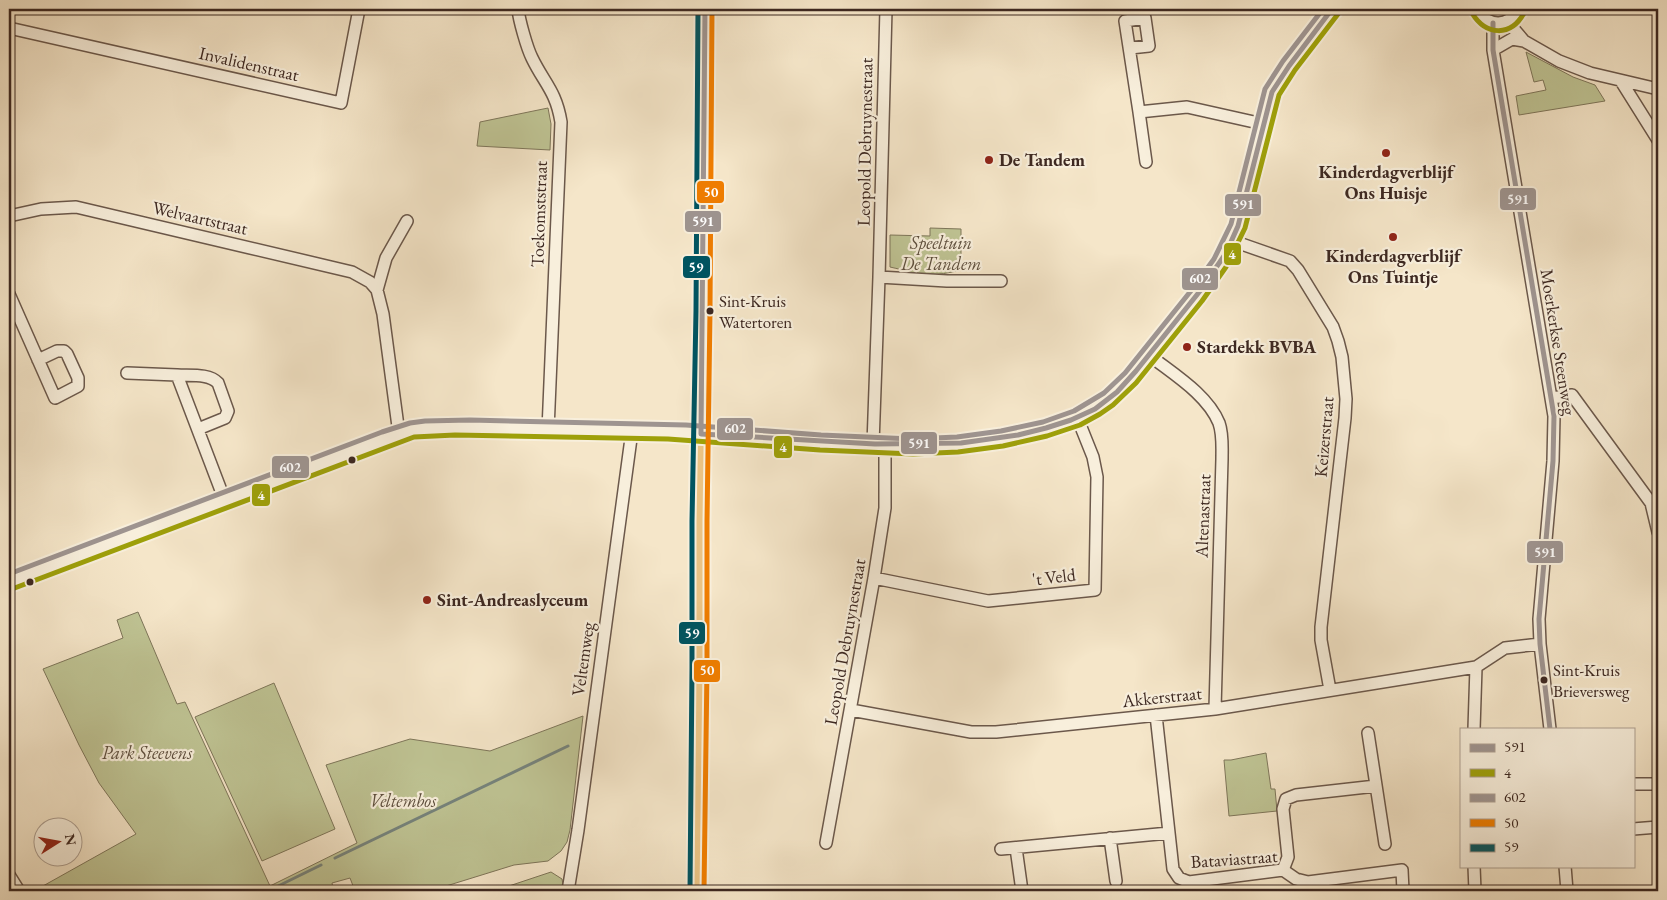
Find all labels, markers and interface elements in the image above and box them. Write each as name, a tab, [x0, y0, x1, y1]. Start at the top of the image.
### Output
street label: Invalidenstraat	[197, 41, 302, 86]
street label: Leopold Debruynestraat	[852, 57, 877, 226]
marker: Kinderdagverblijf Ons Huisje	[1380, 147, 1392, 159]
place label: De Tandem	[999, 148, 1085, 171]
marker: De Tandem	[983, 154, 995, 166]
street label: Toekomststraat	[525, 160, 552, 268]
place label: Kinderdagverblijf Ons Huisje	[1318, 160, 1456, 204]
line badge: 50	[696, 180, 725, 204]
text: 50	[704, 183, 719, 201]
line badge: 591	[1499, 187, 1537, 211]
text: 591	[1507, 190, 1529, 208]
line badge: 591	[1224, 193, 1262, 217]
street label: Welvaartstraat	[150, 195, 250, 240]
text: 591	[1232, 195, 1254, 213]
line badge: 591	[684, 210, 722, 233]
text: 591	[692, 212, 714, 230]
park label: Speeltuin De Tandem	[900, 231, 981, 275]
marker: Kinderdagverblijf Ons Tuintje	[1387, 231, 1399, 243]
line badge: 4	[1223, 242, 1242, 266]
place label: Kinderdagverblijf Ons Tuintje	[1325, 244, 1463, 288]
text: 4	[1228, 245, 1236, 263]
line badge: 59	[682, 255, 711, 279]
text: 59	[689, 258, 704, 276]
line badge: 602	[1181, 267, 1219, 291]
street label: Moerkerkse Steenweg	[1536, 267, 1581, 417]
text: 602	[1189, 269, 1212, 287]
place label: Sint-Kruis Watertoren	[719, 290, 792, 333]
marker: Sint-Kruis Watertoren	[705, 306, 715, 316]
place label: Stardekk BVBA	[1197, 335, 1317, 358]
marker: Stardekk BVBA	[1181, 341, 1193, 353]
street label: Keizerstraat	[1309, 395, 1339, 478]
line badge: 602	[716, 417, 754, 441]
text: 602	[724, 419, 747, 437]
line badge: 591	[900, 431, 938, 455]
text: 591	[908, 434, 930, 452]
line badge: 4	[773, 435, 793, 459]
text: 4	[779, 438, 787, 456]
line badge: 602	[271, 455, 310, 479]
unlabelled marker	[347, 455, 357, 465]
text: 602	[279, 458, 302, 476]
street label: Altenastraat	[1190, 473, 1215, 559]
line badge: 4	[251, 483, 271, 507]
text: 4	[257, 486, 265, 504]
line badge: 591	[1526, 540, 1564, 564]
text: 591	[1534, 543, 1556, 561]
street label: Leopold Debruynestraat	[819, 557, 871, 727]
street label: 't Veld	[1031, 562, 1078, 591]
unlabelled marker	[25, 577, 35, 587]
place label: Sint-Andreaslyceum	[437, 588, 589, 611]
marker: Sint-Andreaslyceum	[421, 594, 433, 606]
street label: Veltemweg	[566, 620, 599, 697]
line badge: 59	[678, 621, 706, 645]
text: 59	[685, 624, 700, 642]
line badge: 50	[693, 659, 721, 683]
place label: Sint-Kruis Brieversweg	[1553, 659, 1630, 702]
text: 50	[700, 661, 715, 679]
marker: Sint-Kruis Brieversweg	[1539, 675, 1549, 685]
street label: Akkerstraat	[1120, 681, 1203, 712]
legend	[1460, 728, 1634, 868]
text: 591	[1504, 737, 1526, 756]
park label: Park Steevens	[102, 741, 193, 764]
text: 4	[1504, 763, 1512, 782]
text: 602	[1504, 787, 1526, 806]
park label: Veltembos	[370, 789, 437, 812]
text: 50	[1504, 813, 1518, 832]
north arrow	[32, 818, 82, 868]
text: N	[61, 832, 81, 847]
text: 59	[1504, 837, 1518, 856]
street label: Bataviastraat	[1190, 844, 1279, 873]

